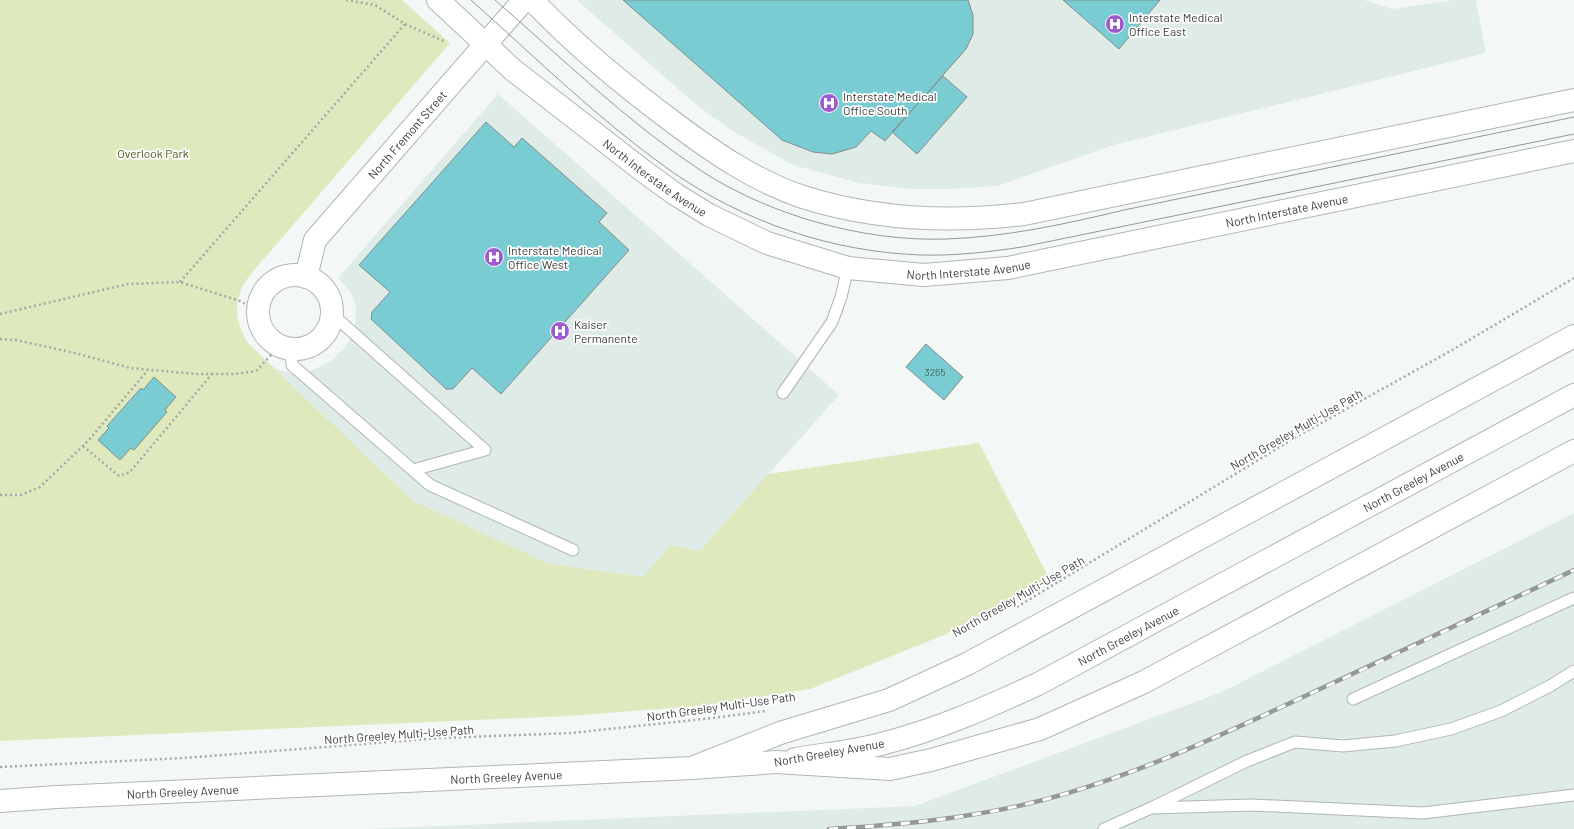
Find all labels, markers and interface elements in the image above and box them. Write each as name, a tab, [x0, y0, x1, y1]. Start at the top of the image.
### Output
place label: Interstate Medical Office East	[1129, 10, 1222, 38]
hospital icon: Interstate Medical Office East	[1104, 13, 1126, 35]
street label: North Fremont Street	[365, 88, 449, 181]
place label: Interstate Medical Office South	[843, 89, 936, 117]
hospital icon: Interstate Medical Office South	[818, 92, 840, 114]
street label: North Interstate Avenue	[601, 136, 710, 219]
park label: Overlook Park	[117, 146, 189, 160]
street label: North Interstate Avenue	[1224, 191, 1349, 230]
place label: Interstate Medical Office West	[508, 243, 601, 271]
hospital icon: Interstate Medical Office West	[483, 246, 505, 268]
street label: North Interstate Avenue	[906, 257, 1032, 282]
place label: Kaiser Permanente	[574, 317, 638, 345]
hospital icon: Kaiser Permanente	[549, 320, 571, 342]
house number: 3265	[925, 366, 945, 378]
street label: North Greeley Multi-Use Path	[1228, 385, 1364, 473]
street label: North Greeley Avenue	[1361, 449, 1466, 514]
street label: North Greeley Multi-Use Path	[950, 552, 1086, 640]
street label: North Greeley Avenue	[1075, 603, 1181, 668]
street label: North Greeley Multi-Use Path	[646, 689, 796, 723]
street label: North Greeley Multi-Use Path	[324, 722, 474, 746]
street label: North Greeley Avenue	[773, 735, 885, 769]
street label: North Greeley Avenue	[450, 767, 563, 786]
street label: North Greeley Avenue	[126, 782, 239, 801]

